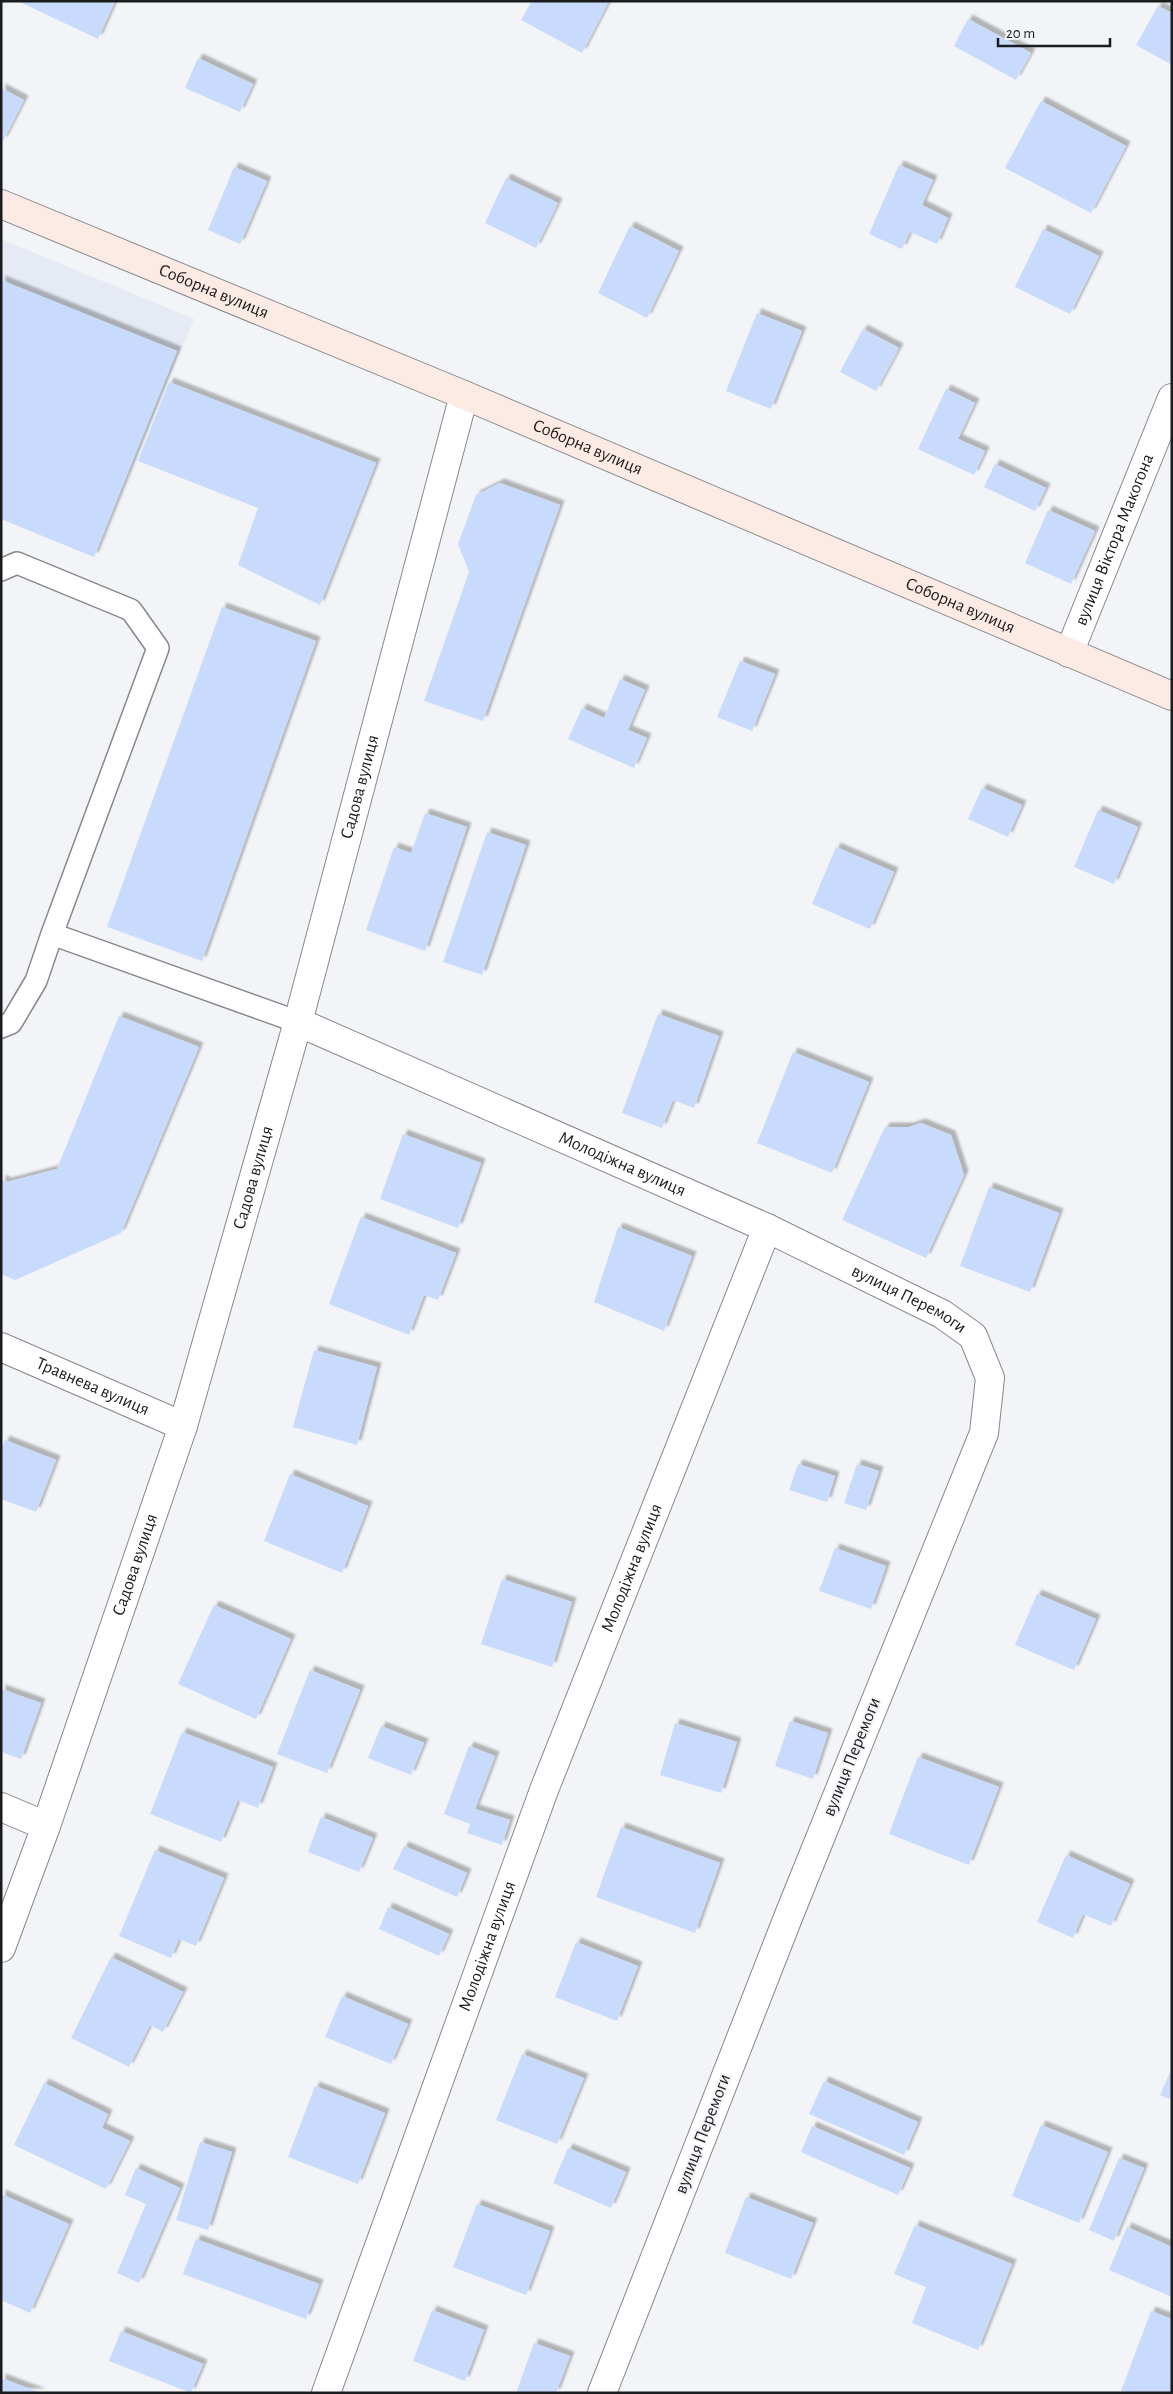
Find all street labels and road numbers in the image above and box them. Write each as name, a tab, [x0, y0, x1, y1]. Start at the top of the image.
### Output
street label: Соборна вулиця	[156, 261, 271, 322]
street label: Соборна вулиця	[530, 416, 645, 479]
street label: вулиця Віктора Макогона	[1072, 451, 1157, 628]
street label: Соборна вулиця	[903, 575, 1018, 637]
street label: Садова вулиця	[338, 733, 383, 841]
street label: Садова вулиця	[230, 1124, 277, 1232]
street label: Молодіжна вулиця	[556, 1129, 688, 1200]
street label: вулиця Перемоги	[849, 1262, 969, 1337]
street label: Травнева вулиця	[33, 1354, 152, 1419]
street label: Молодіжна вулиця	[598, 1501, 666, 1635]
street label: Садова вулиця	[110, 1511, 161, 1618]
street label: вулиця Перемоги	[820, 1695, 884, 1819]
street label: Молодіжна вулиця	[456, 1879, 519, 2014]
street label: вулиця Перемоги	[672, 2072, 734, 2196]

